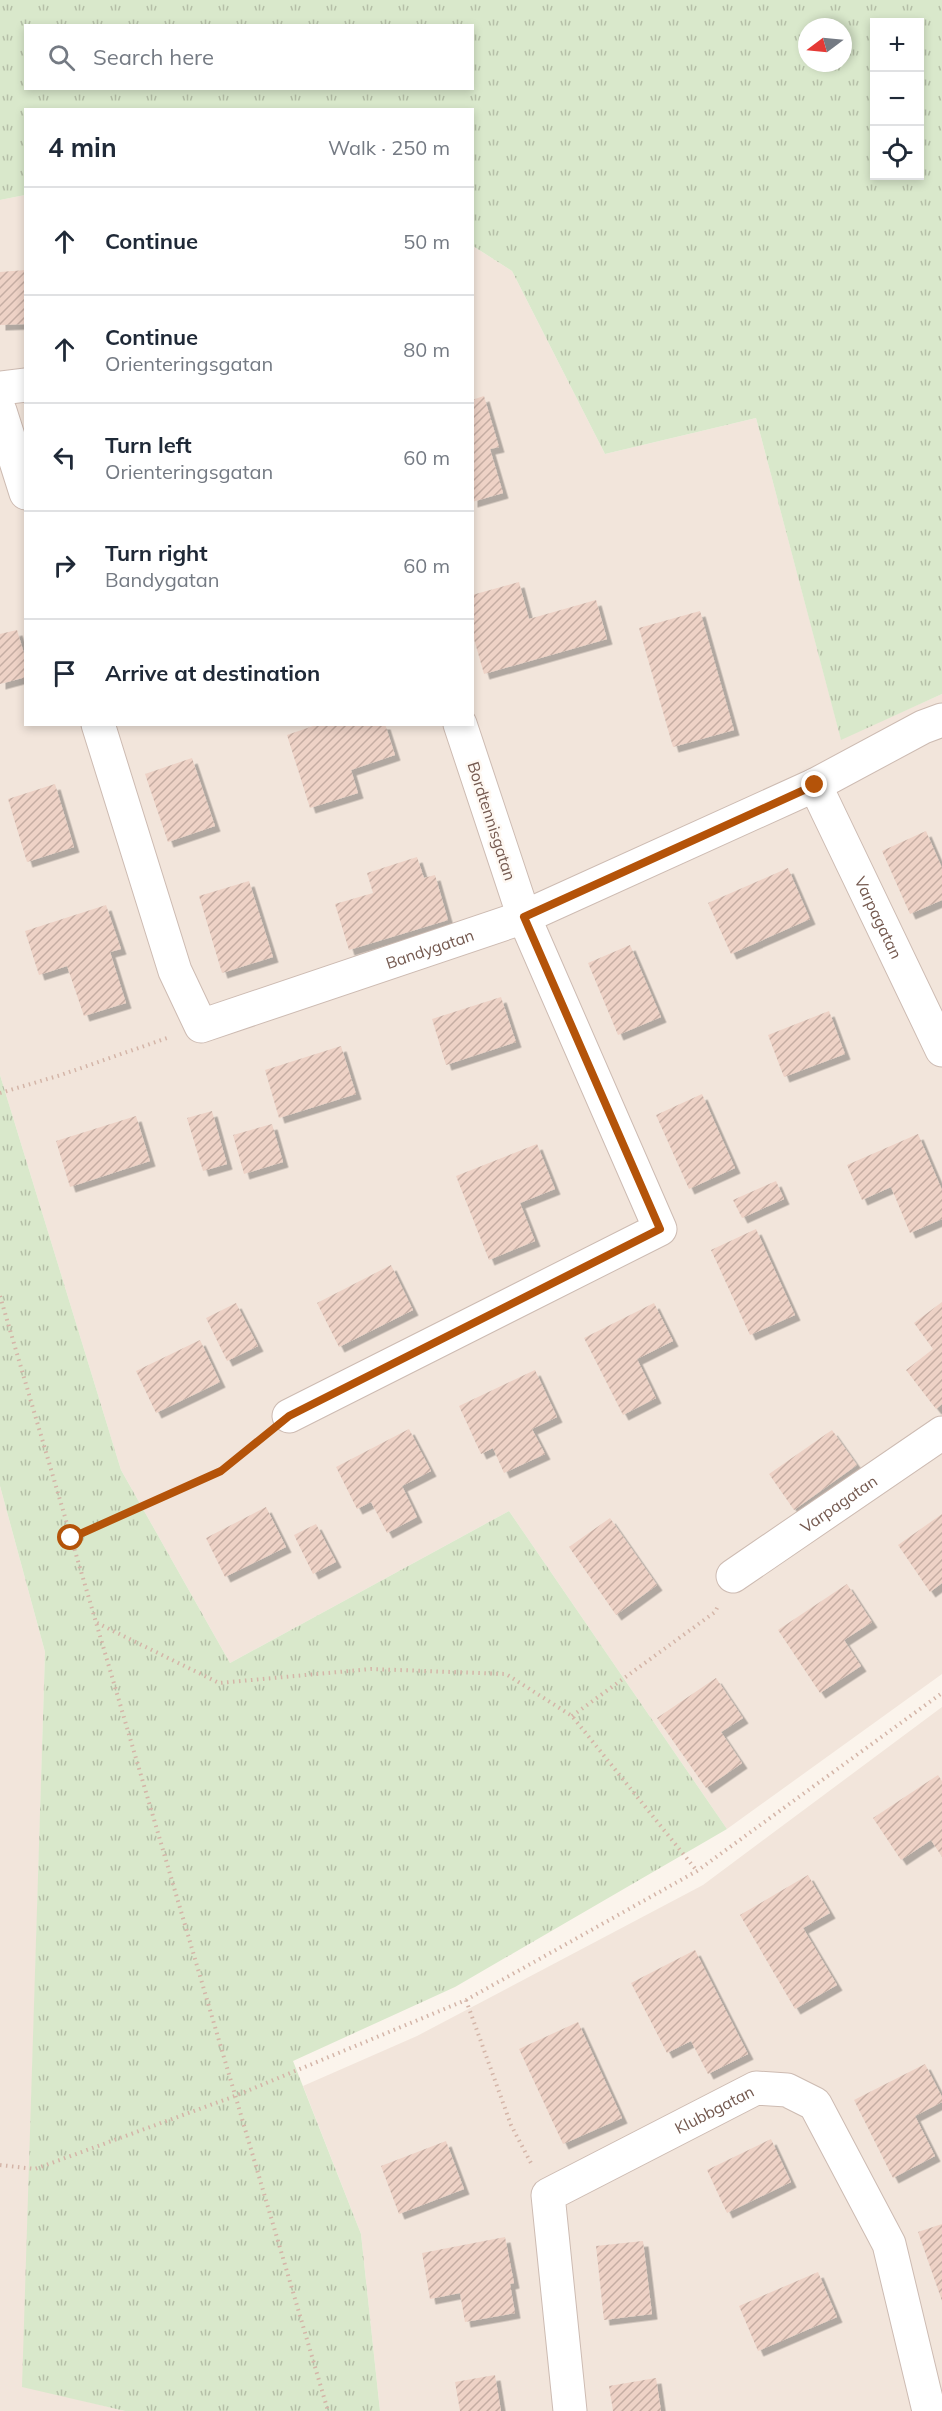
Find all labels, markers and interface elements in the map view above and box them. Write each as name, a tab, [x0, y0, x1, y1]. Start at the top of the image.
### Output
north arrow	[798, 18, 852, 72]
map controls	[870, 18, 924, 180]
button: +	[870, 18, 924, 72]
search box	[24, 24, 474, 90]
icon: search	[45, 41, 78, 74]
text: Search here	[93, 43, 214, 71]
button: −	[870, 72, 924, 126]
button: locate	[870, 126, 924, 180]
text: 4 min	[48, 131, 117, 164]
text: Walk · 250 m	[328, 135, 450, 160]
icon: ahead	[48, 225, 81, 258]
text: Continue	[105, 227, 198, 255]
text: 50 m	[403, 229, 450, 254]
text: Continue	[105, 323, 198, 351]
icon: ahead	[48, 333, 81, 366]
text: 80 m	[403, 337, 450, 362]
text: Orienteringsgatan	[105, 351, 273, 376]
text: Turn left	[105, 431, 192, 459]
icon: left	[48, 441, 81, 474]
text: 60 m	[403, 445, 450, 470]
text: Orienteringsgatan	[105, 459, 273, 484]
text: Turn right	[105, 539, 208, 567]
icon: right	[48, 549, 81, 582]
text: 60 m	[403, 553, 450, 578]
text: Bandygatan	[105, 567, 220, 592]
icon: arrive	[48, 657, 81, 690]
text: Arrive at destination	[105, 659, 320, 687]
street label: Bordtennisgatan	[463, 759, 521, 883]
route end	[801, 771, 827, 797]
street label: Varpagatan	[850, 873, 907, 962]
street label: Bandygatan	[383, 925, 476, 973]
street label: Varpagatan	[796, 1470, 881, 1537]
route start	[57, 1524, 83, 1550]
street label: Klubbgatan	[671, 2081, 757, 2138]

